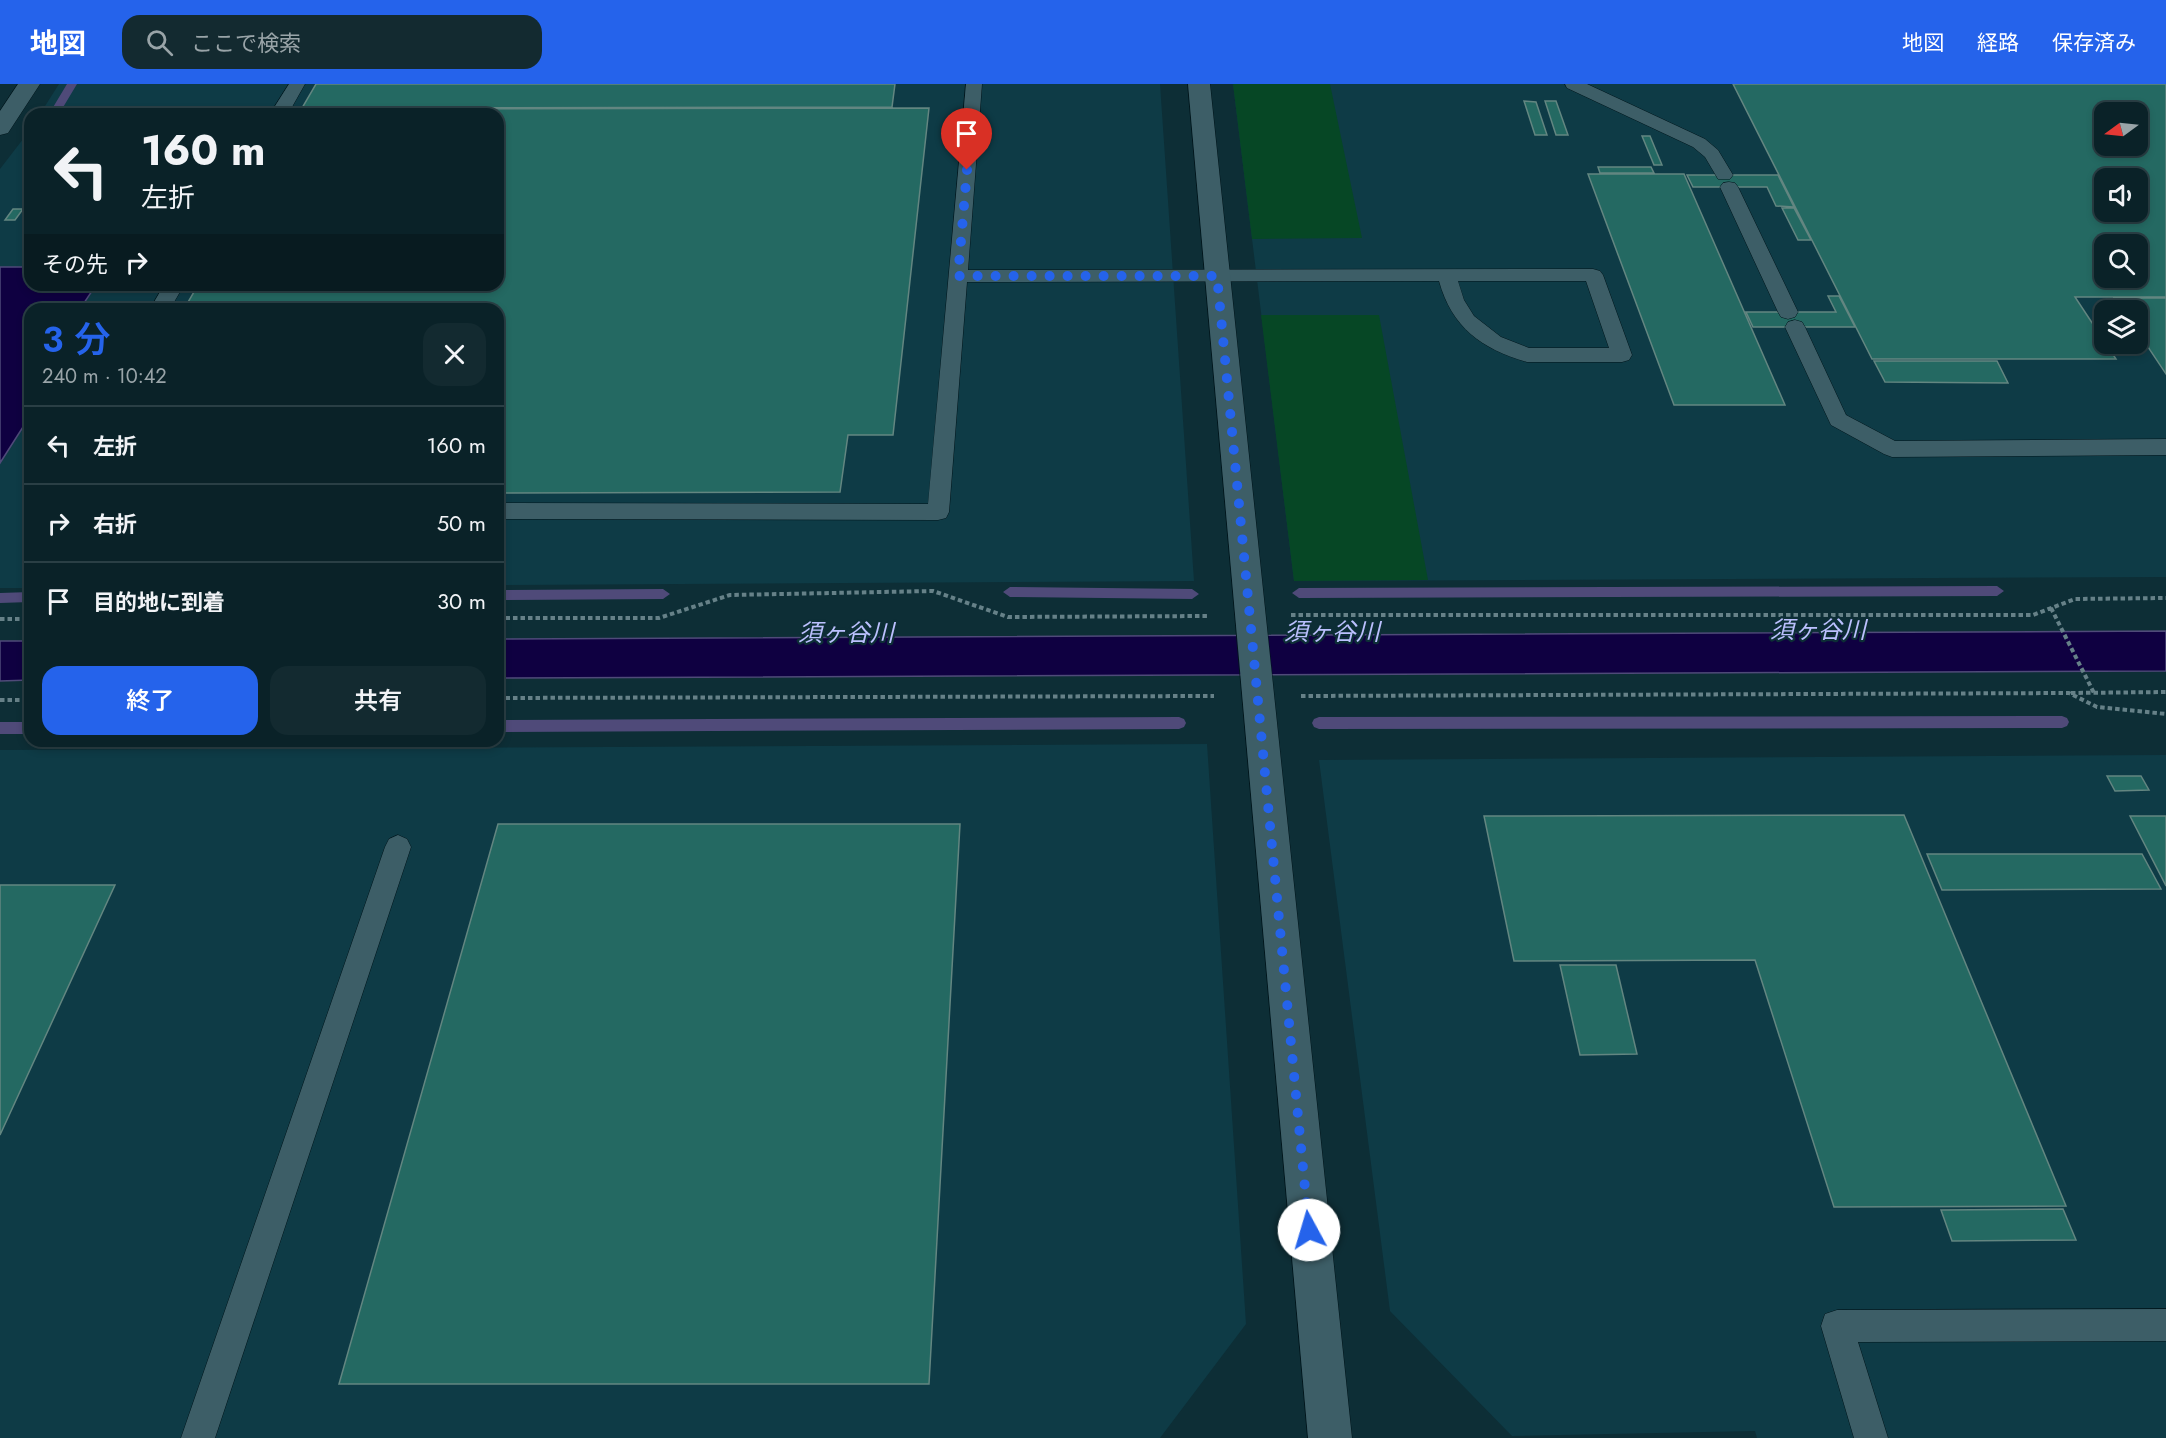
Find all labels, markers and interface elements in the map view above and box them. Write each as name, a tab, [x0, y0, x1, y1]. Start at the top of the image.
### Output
search box	[122, 15, 542, 69]
text: 地図	[30, 23, 86, 64]
icon: search	[143, 26, 176, 59]
text: ここで検索	[191, 27, 301, 59]
text: 地図	[1902, 28, 1944, 58]
text: 経路	[1977, 28, 2019, 58]
text: 保存済み	[2052, 28, 2136, 58]
north arrow	[2094, 102, 2148, 156]
map controls	[2094, 102, 2148, 354]
pin	[941, 108, 992, 170]
icon: arrive	[950, 117, 983, 150]
text: 160 m	[141, 120, 265, 181]
icon: left	[42, 132, 120, 210]
button: sound	[2094, 168, 2148, 222]
text: 左折	[141, 178, 195, 217]
button: search	[2094, 234, 2148, 288]
icon: right	[120, 246, 153, 279]
text: その先	[42, 248, 108, 280]
button: layers	[2094, 300, 2148, 354]
text: 3 分	[42, 313, 110, 365]
button: close	[423, 323, 486, 386]
text: 240 m · 10:42	[42, 362, 167, 391]
icon: left	[42, 429, 75, 462]
text: 160 m	[426, 429, 486, 461]
text: 左折	[93, 430, 137, 462]
icon: right	[42, 507, 75, 540]
text: 50 m	[437, 507, 486, 539]
text: 右折	[93, 508, 137, 540]
icon: arrive	[42, 585, 75, 618]
text: 30 m	[437, 585, 486, 617]
text: 目的地に到着	[93, 586, 225, 618]
water label: 須ヶ谷川	[1770, 612, 1869, 647]
water label: 須ヶ谷川	[1284, 614, 1383, 649]
water label: 須ヶ谷川	[798, 615, 897, 650]
button: 終了	[42, 666, 258, 735]
button: 共有	[270, 666, 486, 735]
position arrow	[1277, 1198, 1341, 1262]

